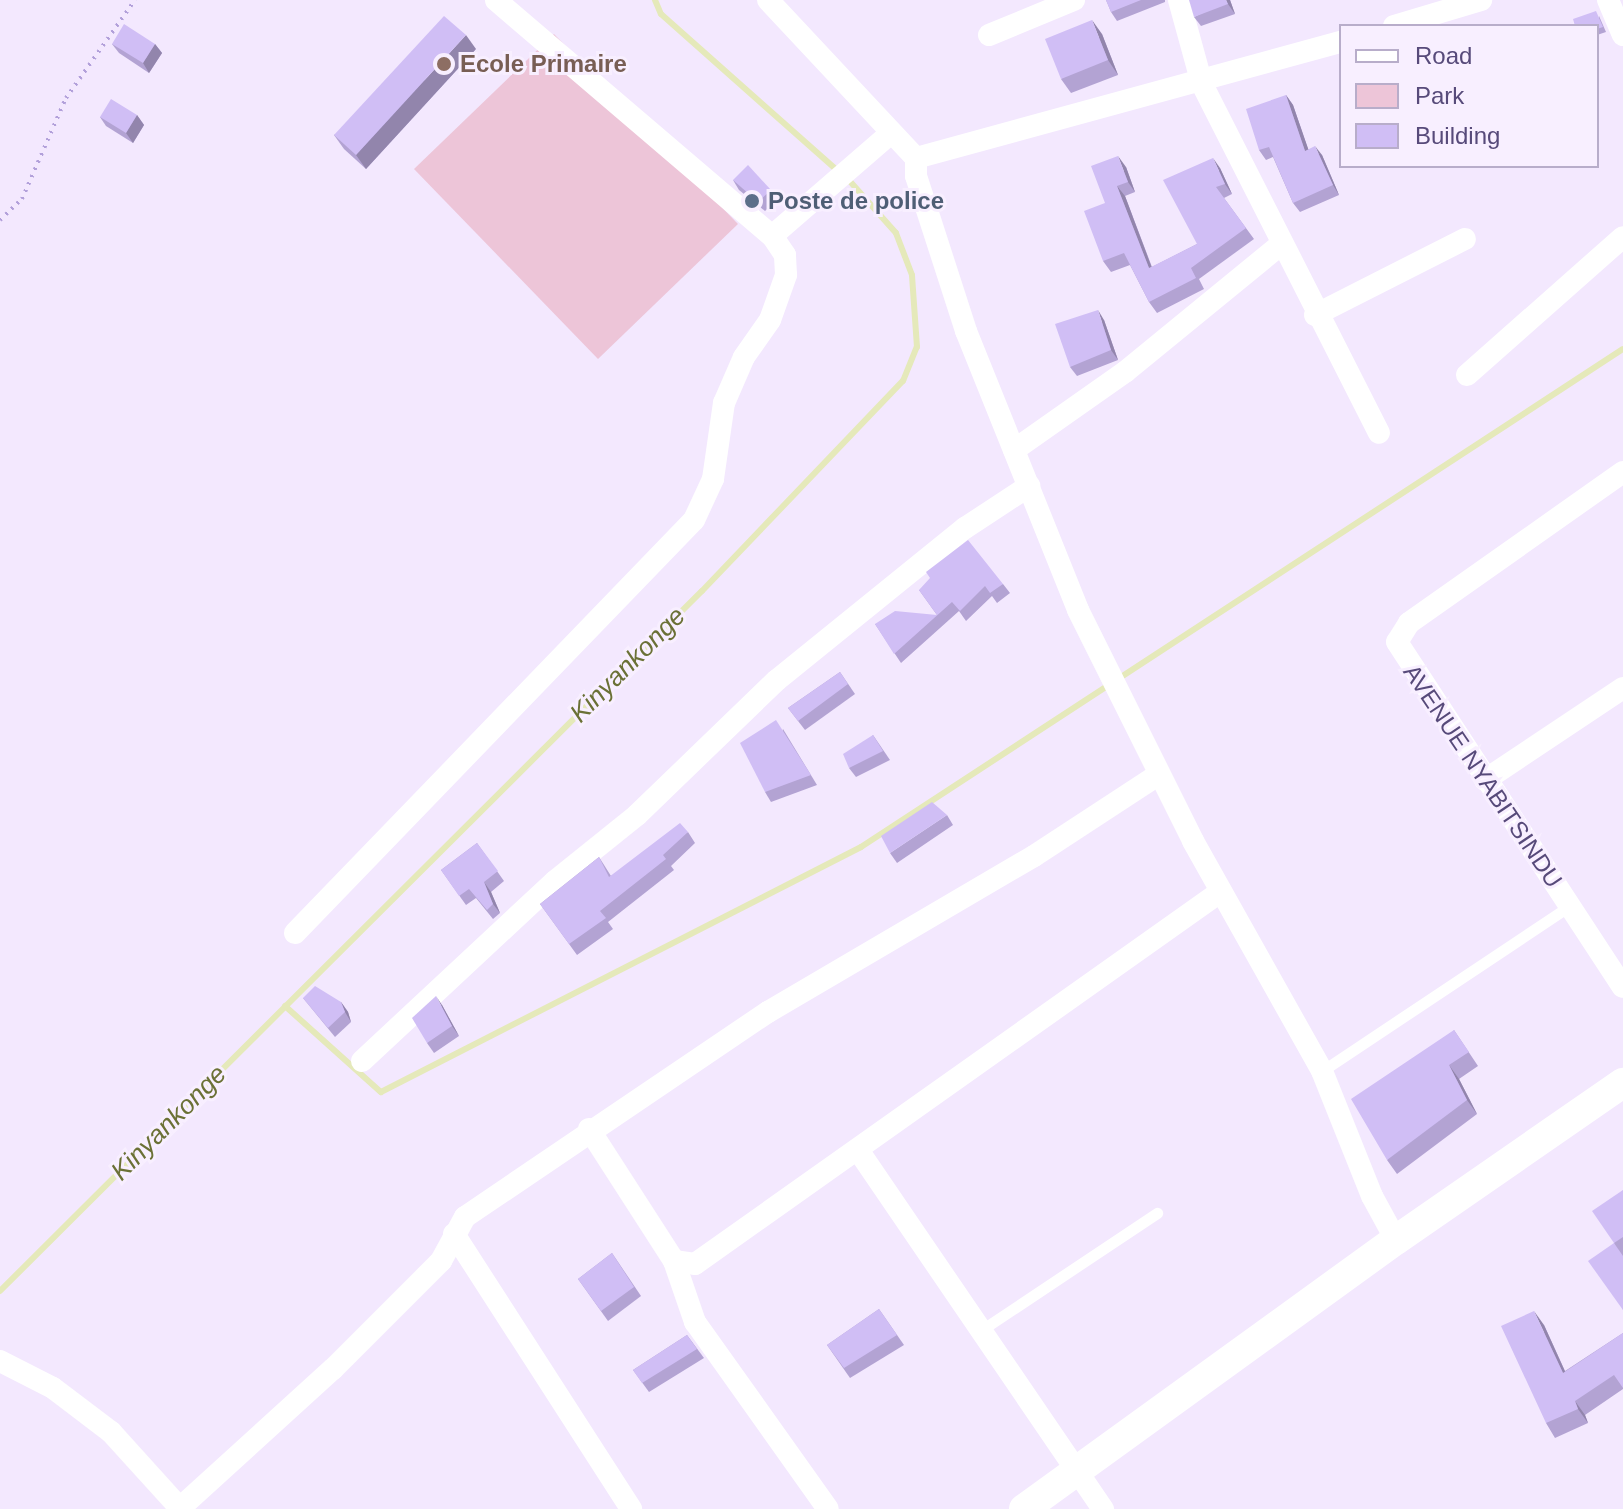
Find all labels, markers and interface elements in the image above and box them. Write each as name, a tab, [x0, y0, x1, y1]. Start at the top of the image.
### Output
legend	[1339, 24, 1599, 168]
text: Road	[1415, 42, 1472, 69]
place label: Ecole Primaire	[460, 50, 627, 78]
marker: Ecole Primaire	[435, 55, 453, 73]
text: Park	[1415, 82, 1464, 109]
text: Building	[1415, 122, 1500, 149]
place label: Poste de police	[768, 187, 944, 215]
marker: Poste de police	[743, 192, 761, 210]
water label: Kinyankonge	[564, 601, 692, 729]
street label: AVENUE NYABITSINDU	[1397, 659, 1569, 893]
water label: Kinyankonge	[105, 1059, 233, 1187]

